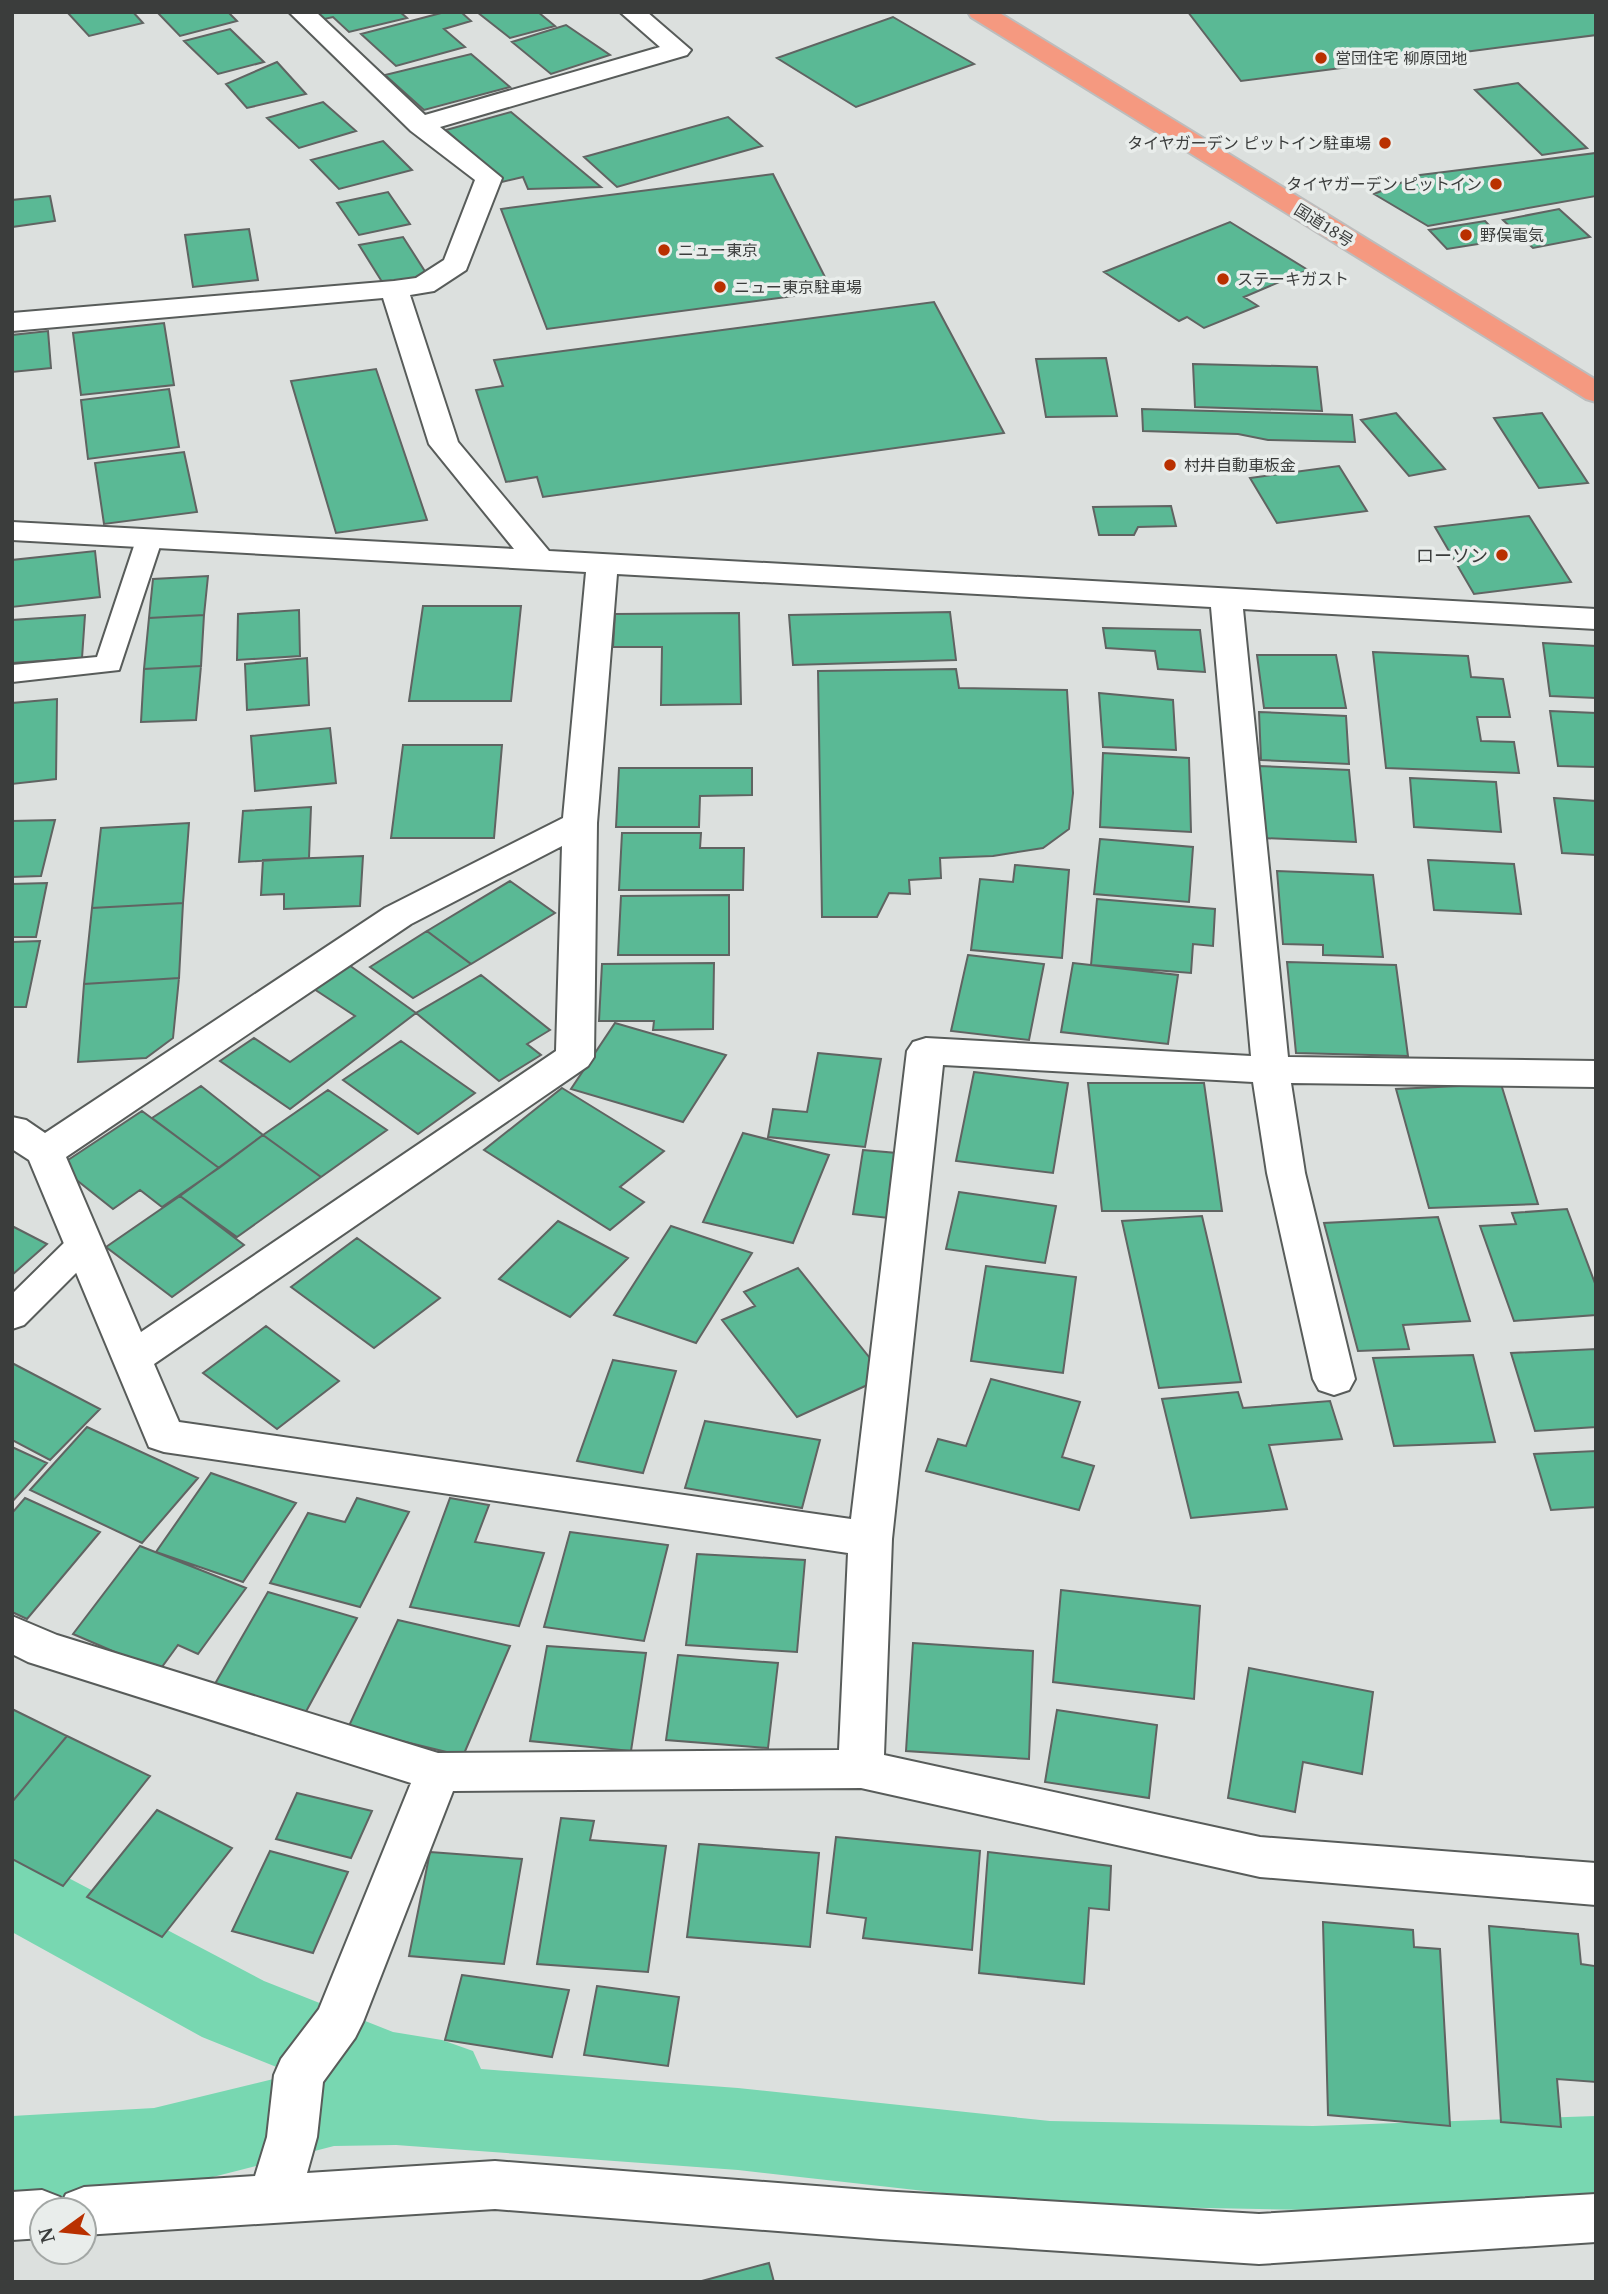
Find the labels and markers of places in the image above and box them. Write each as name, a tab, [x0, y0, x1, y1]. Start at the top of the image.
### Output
place label: 営団住宅 柳原団地	[1335, 47, 1467, 69]
marker: 営団住宅 柳原団地	[1313, 50, 1329, 66]
place label: タイヤガーデン ピットイン駐車場	[1127, 132, 1371, 154]
marker: タイヤガーデン ピットイン駐車場	[1377, 135, 1393, 151]
place label: タイヤガーデン ピットイン	[1286, 173, 1482, 195]
marker: タイヤガーデン ピットイン	[1488, 176, 1504, 192]
place label: 野俣電気	[1480, 224, 1544, 246]
marker: 野俣電気	[1458, 227, 1474, 243]
place label: ニュー東京	[678, 239, 758, 261]
marker: ニュー東京	[656, 242, 672, 258]
place label: ステーキガスト	[1237, 268, 1349, 290]
marker: ステーキガスト	[1215, 271, 1231, 287]
place label: ニュー東京駐車場	[734, 276, 862, 298]
marker: ニュー東京駐車場	[712, 279, 728, 295]
place label: 村井自動車板金	[1184, 454, 1296, 476]
marker: 村井自動車板金	[1162, 457, 1178, 473]
place label: ローソン	[1416, 543, 1488, 567]
marker: ローソン	[1494, 547, 1510, 563]

